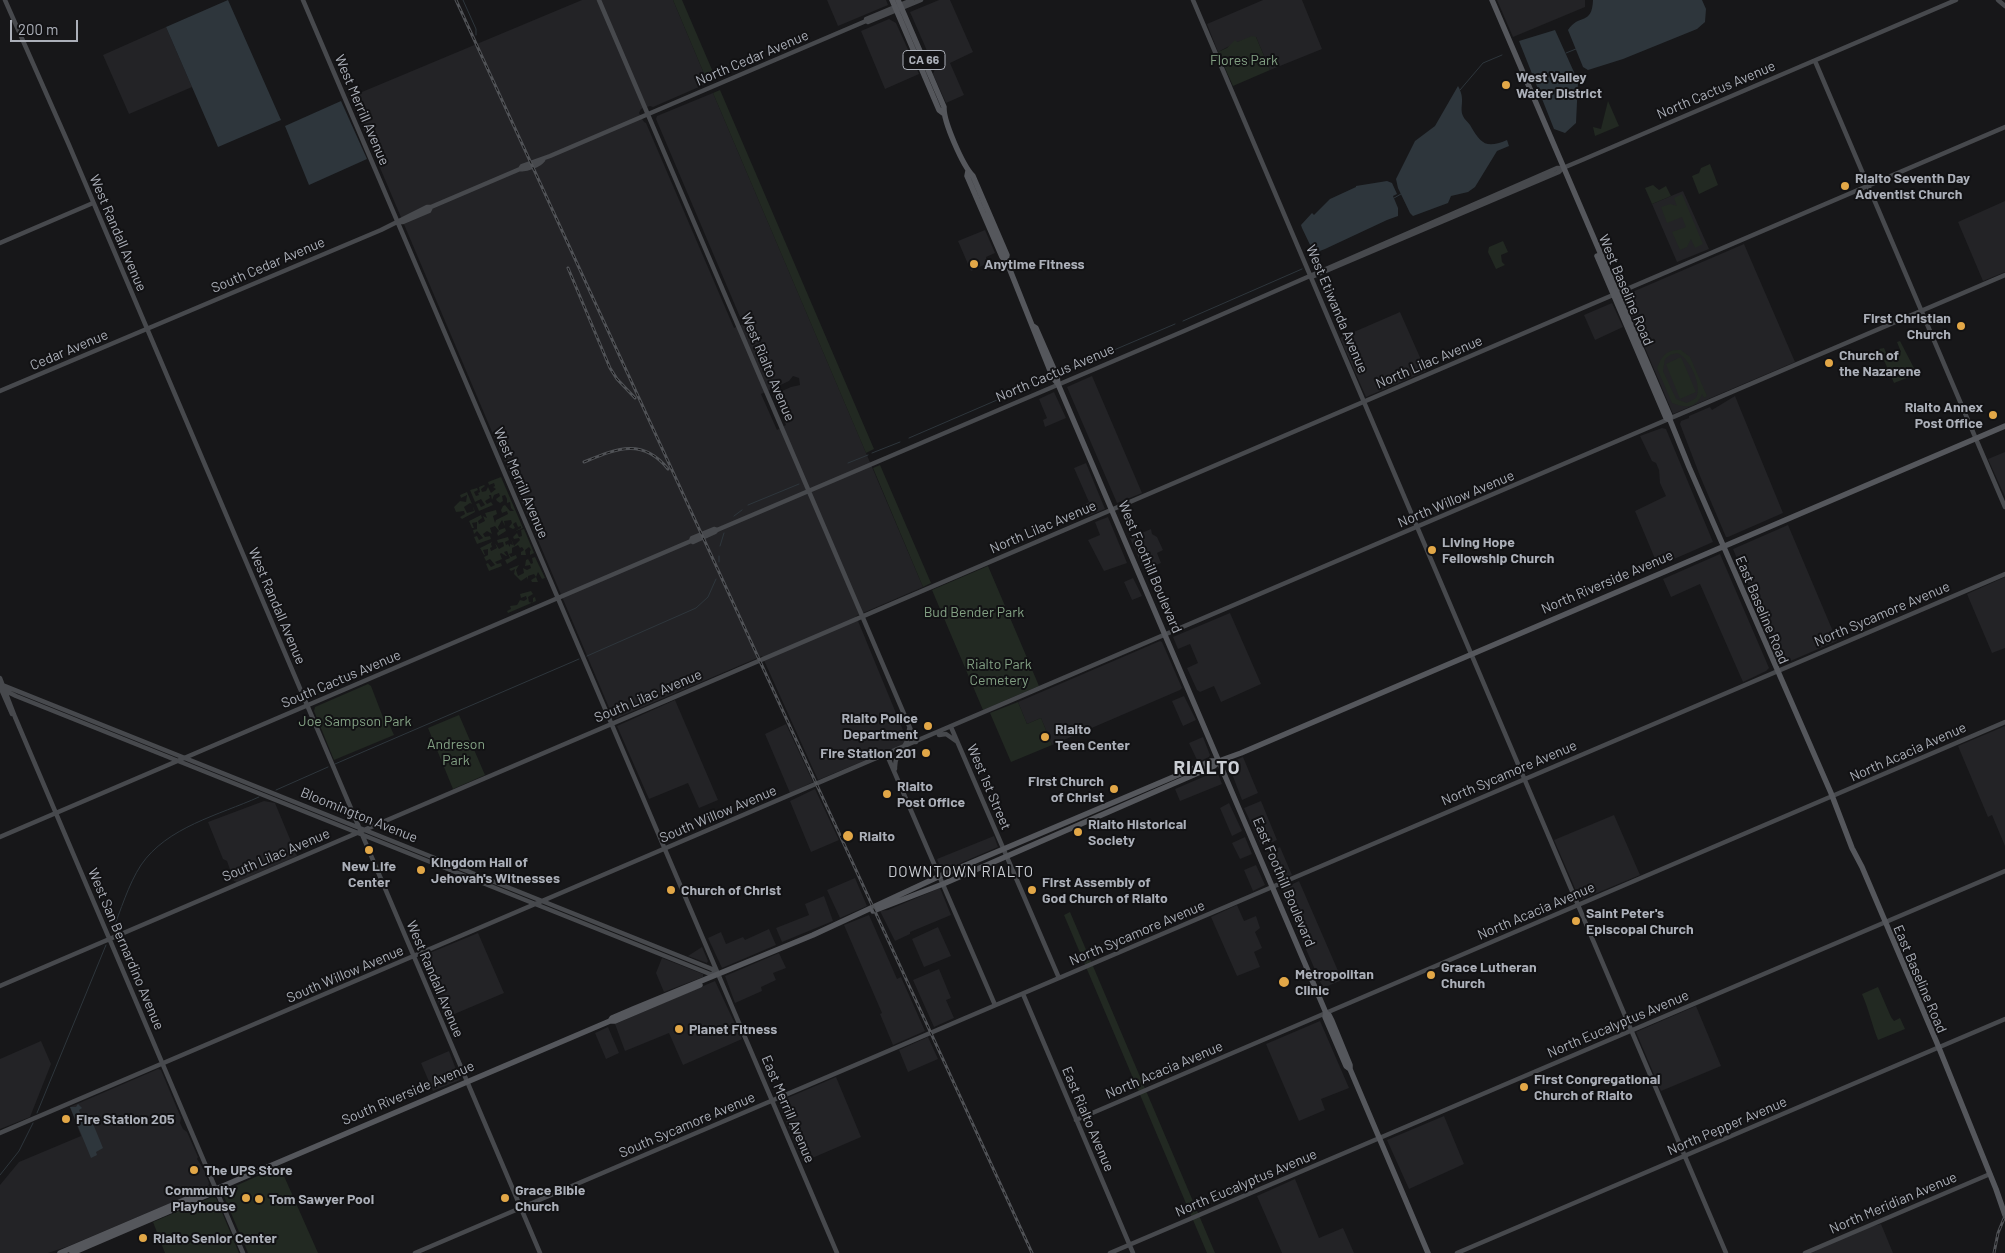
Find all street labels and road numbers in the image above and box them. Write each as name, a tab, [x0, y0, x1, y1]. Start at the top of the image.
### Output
street label: North Cedar Avenue	[693, 27, 811, 89]
road number: CA 66	[903, 50, 945, 70]
street label: West Merrill Avenue	[331, 52, 393, 168]
street label: North Cactus Avenue	[1654, 57, 1778, 123]
street label: West Randall Avenue	[86, 172, 150, 294]
street label: West Baseline Road	[1595, 232, 1657, 348]
street label: South Cedar Avenue	[209, 233, 327, 297]
street label: West Etiwanda Avenue	[1302, 243, 1372, 375]
street label: West Rialto Avenue	[738, 310, 798, 424]
street label: Cedar Avenue	[27, 326, 111, 374]
street label: North Lilac Avenue	[1373, 332, 1485, 392]
street label: North Cactus Avenue	[993, 340, 1117, 406]
street label: West Merrill Avenue	[490, 425, 552, 541]
street label: North Willow Avenue	[1395, 467, 1517, 531]
street label: North Lilac Avenue	[987, 497, 1099, 557]
street label: West Foothill Boulevard	[1114, 498, 1186, 636]
street label: West Randall Avenue	[245, 545, 309, 667]
street label: North Riverside Avenue	[1539, 547, 1675, 617]
street label: East Baseline Road	[1732, 553, 1792, 667]
street label: North Sycamore Avenue	[1812, 578, 1952, 650]
street label: South Cactus Avenue	[279, 646, 403, 712]
street label: South Lilac Avenue	[592, 666, 704, 726]
street label: North Acacia Avenue	[1847, 719, 1969, 785]
street label: North Sycamore Avenue	[1439, 737, 1579, 809]
street label: West 1st Street	[963, 742, 1015, 832]
street label: South Willow Avenue	[657, 782, 779, 846]
street label: Bloomington Avenue	[298, 784, 420, 846]
street label: East Foothill Boulevard	[1249, 815, 1319, 949]
street label: South Lilac Avenue	[220, 825, 332, 885]
street label: West San Bernardino Avenue	[84, 866, 168, 1032]
street label: North Acacia Avenue	[1475, 879, 1597, 943]
street label: North Sycamore Avenue	[1067, 897, 1207, 969]
street label: West Randall Avenue	[403, 918, 467, 1040]
street label: East Baseline Road	[1890, 922, 1950, 1036]
street label: South Willow Avenue	[284, 942, 406, 1006]
street label: North Eucalyptus Avenue	[1545, 987, 1691, 1061]
street label: North Acacia Avenue	[1103, 1038, 1225, 1102]
street label: East Merrill Avenue	[758, 1053, 818, 1165]
street label: South Riverside Avenue	[339, 1057, 477, 1129]
street label: East Rialto Avenue	[1058, 1064, 1118, 1174]
street label: South Sycamore Avenue	[616, 1089, 758, 1161]
street label: North Pepper Avenue	[1665, 1093, 1789, 1159]
street label: North Eucalyptus Avenue	[1173, 1146, 1319, 1220]
street label: North Meridian Avenue	[1827, 1168, 1959, 1238]

